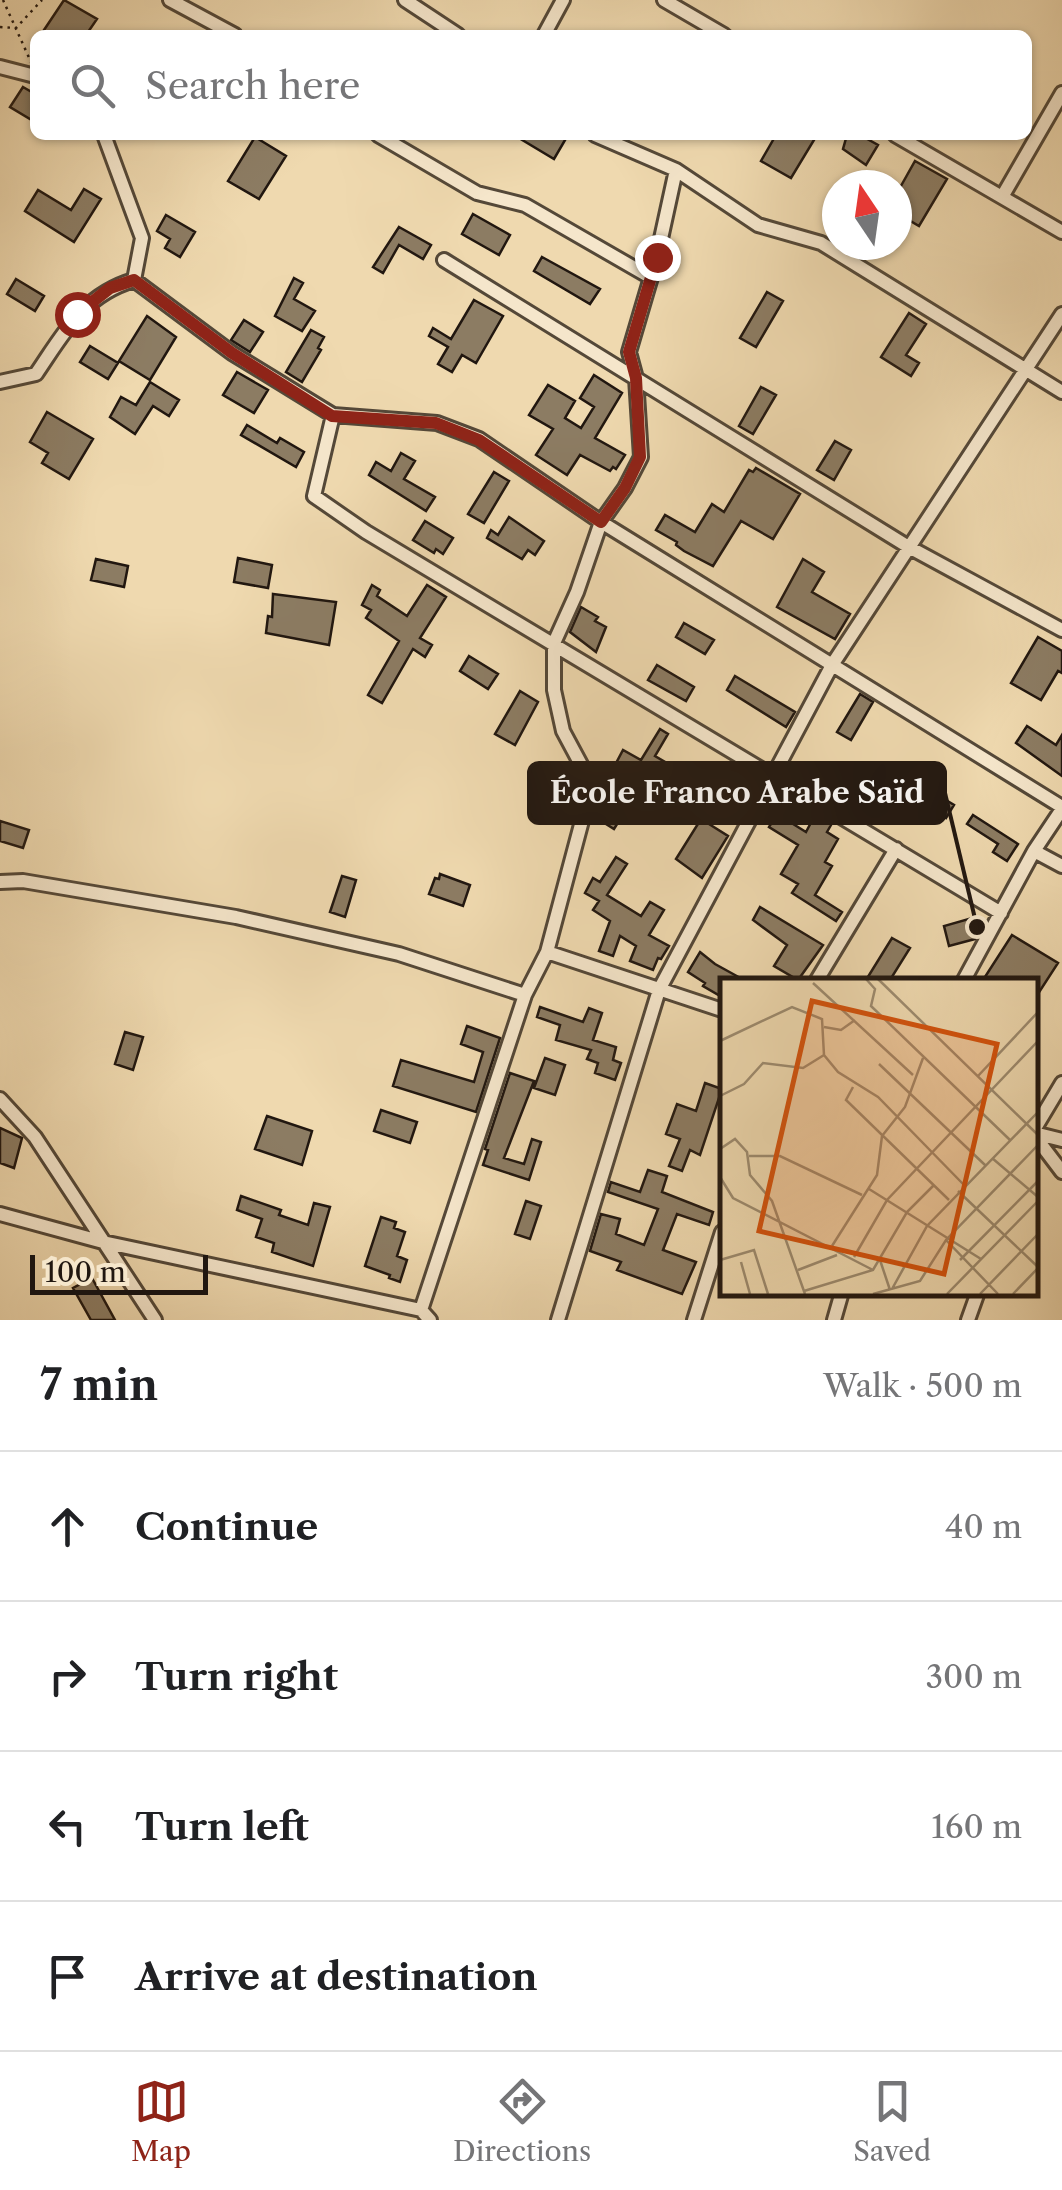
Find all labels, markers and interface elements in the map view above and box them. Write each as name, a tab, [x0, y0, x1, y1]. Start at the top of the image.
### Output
search box	[30, 30, 1032, 140]
icon: search	[65, 58, 120, 113]
text: Search here	[145, 62, 360, 109]
north arrow	[822, 170, 912, 260]
route end	[635, 235, 681, 281]
route start	[55, 292, 101, 338]
callout: École Franco Arabe Saïd	[529, 763, 945, 823]
text: École Franco Arabe Saïd	[550, 774, 924, 811]
inset map	[720, 978, 1037, 1295]
scale bar	[30, 1250, 208, 1294]
text: 100 m	[45, 1255, 126, 1289]
text: 7 min	[40, 1359, 158, 1411]
text: Walk · 500 m	[823, 1366, 1022, 1405]
icon: ahead	[40, 1499, 95, 1554]
text: Continue	[135, 1503, 318, 1550]
text: 40 m	[945, 1507, 1022, 1546]
icon: right	[40, 1649, 95, 1704]
text: Turn right	[135, 1653, 338, 1700]
text: 300 m	[925, 1657, 1022, 1696]
icon: left	[40, 1799, 95, 1854]
text: Turn left	[135, 1803, 309, 1850]
text: 160 m	[931, 1807, 1022, 1846]
icon: arrive	[40, 1949, 95, 2004]
text: Arrive at destination	[135, 1953, 538, 2000]
tab: Map	[131, 2074, 191, 2168]
tab: Directions	[453, 2074, 591, 2168]
tab: Saved	[853, 2074, 931, 2168]

